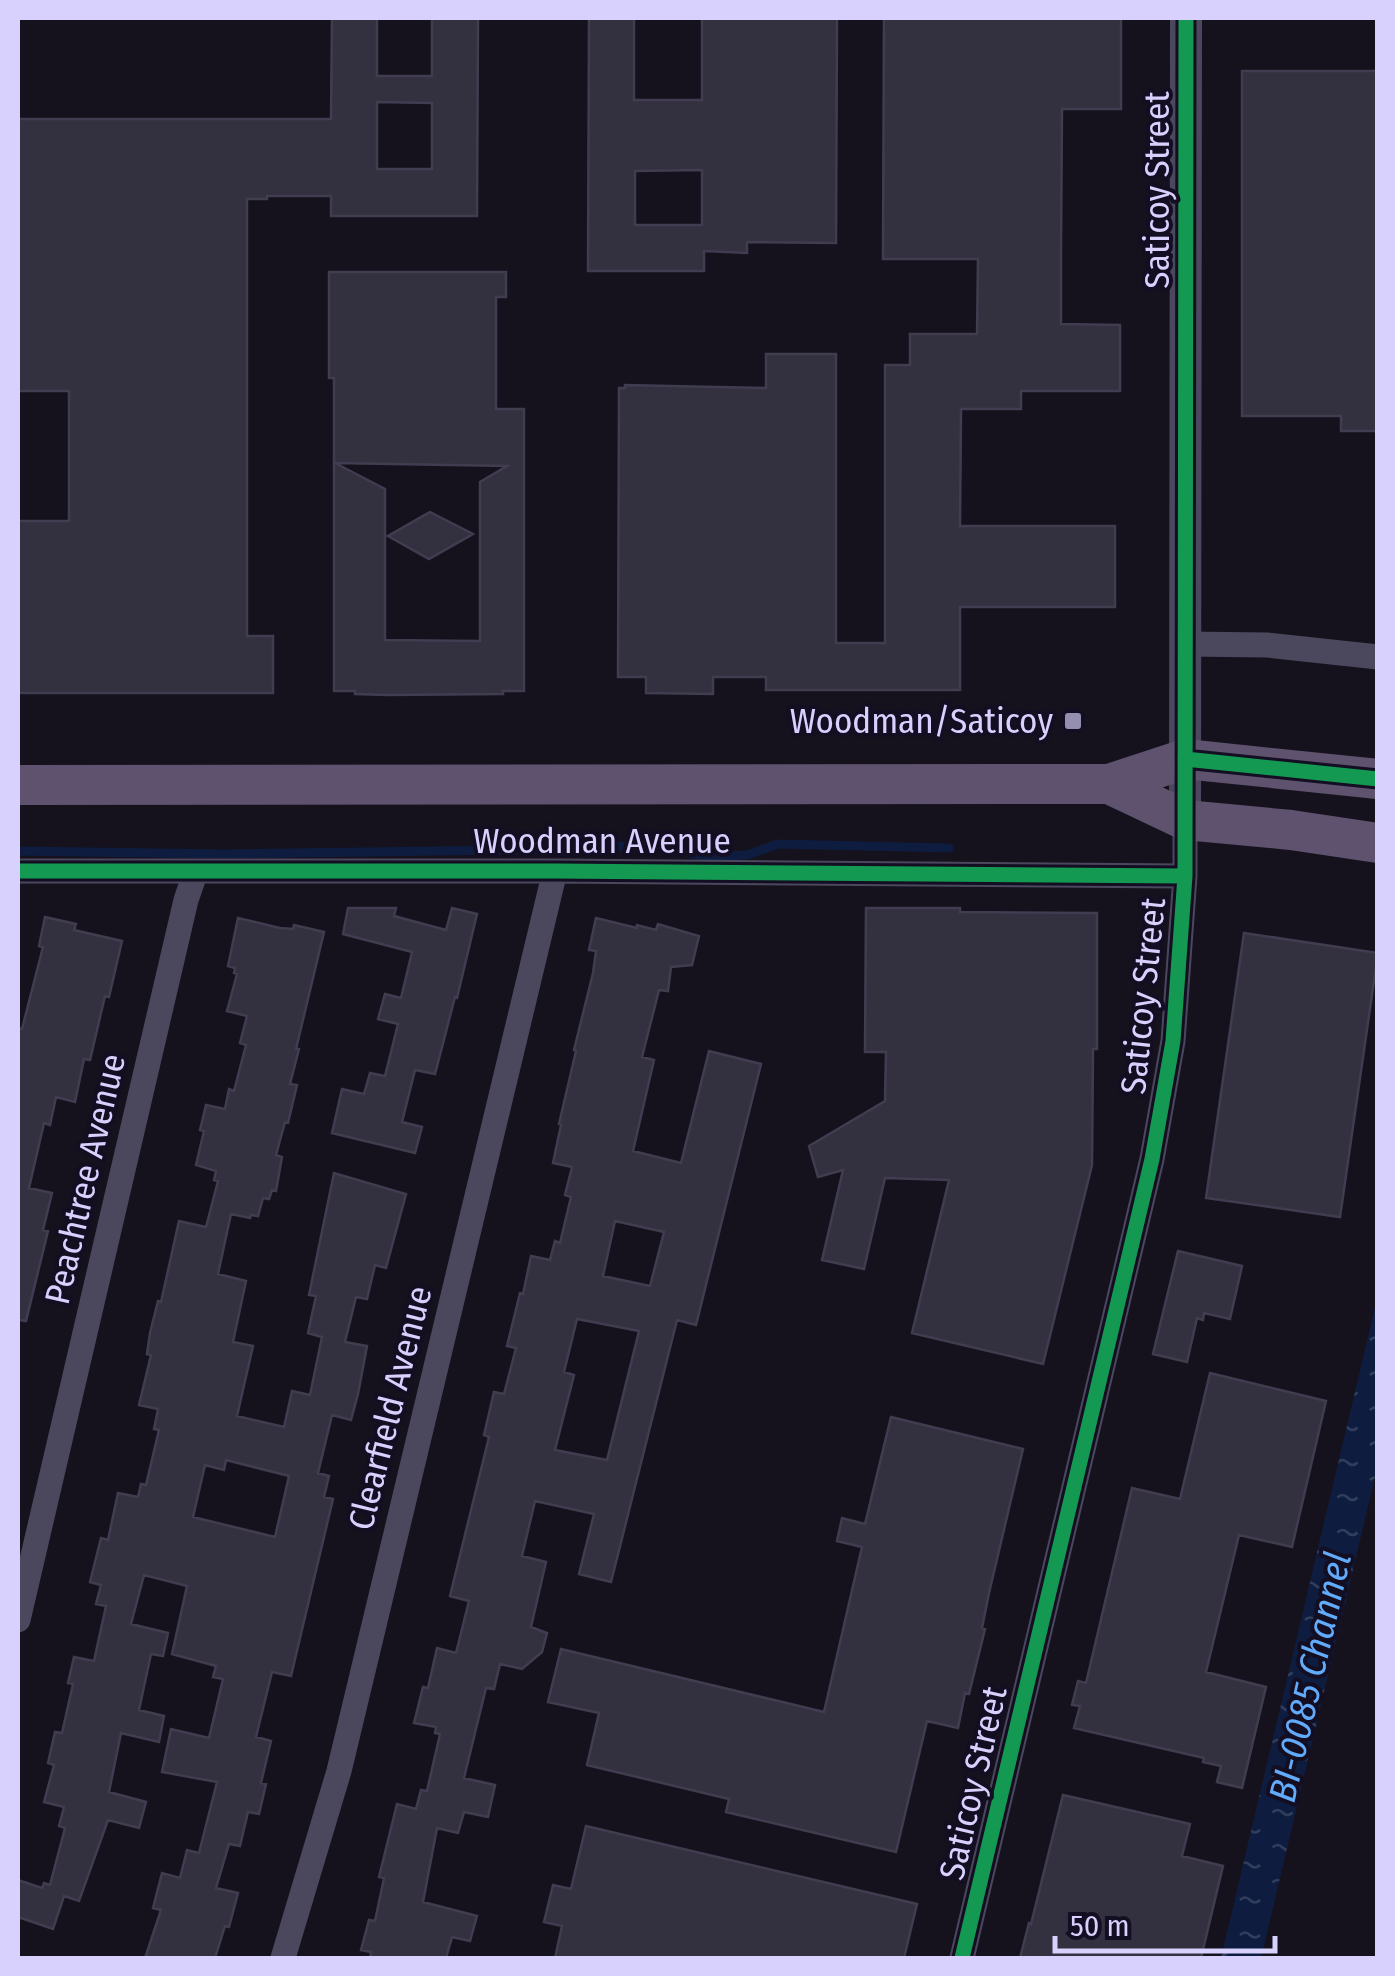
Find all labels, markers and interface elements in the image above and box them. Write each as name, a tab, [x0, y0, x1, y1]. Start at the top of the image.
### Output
street label: Saticoy Street	[1136, 91, 1178, 289]
place label: Woodman/Saticoy	[790, 700, 1053, 742]
marker: Woodman/Saticoy	[1062, 710, 1084, 732]
street label: Woodman Avenue	[473, 820, 731, 862]
street label: Saticoy Street	[1112, 895, 1174, 1096]
street label: Peachtree Avenue	[36, 1050, 134, 1308]
street label: Clearfield Avenue	[339, 1282, 441, 1534]
water label: BI-0085 Channel	[1259, 1548, 1361, 1806]
street label: Saticoy Street	[930, 1682, 1016, 1884]
scale bar	[1055, 1891, 1275, 1953]
text: 50 m	[1070, 1908, 1130, 1944]

